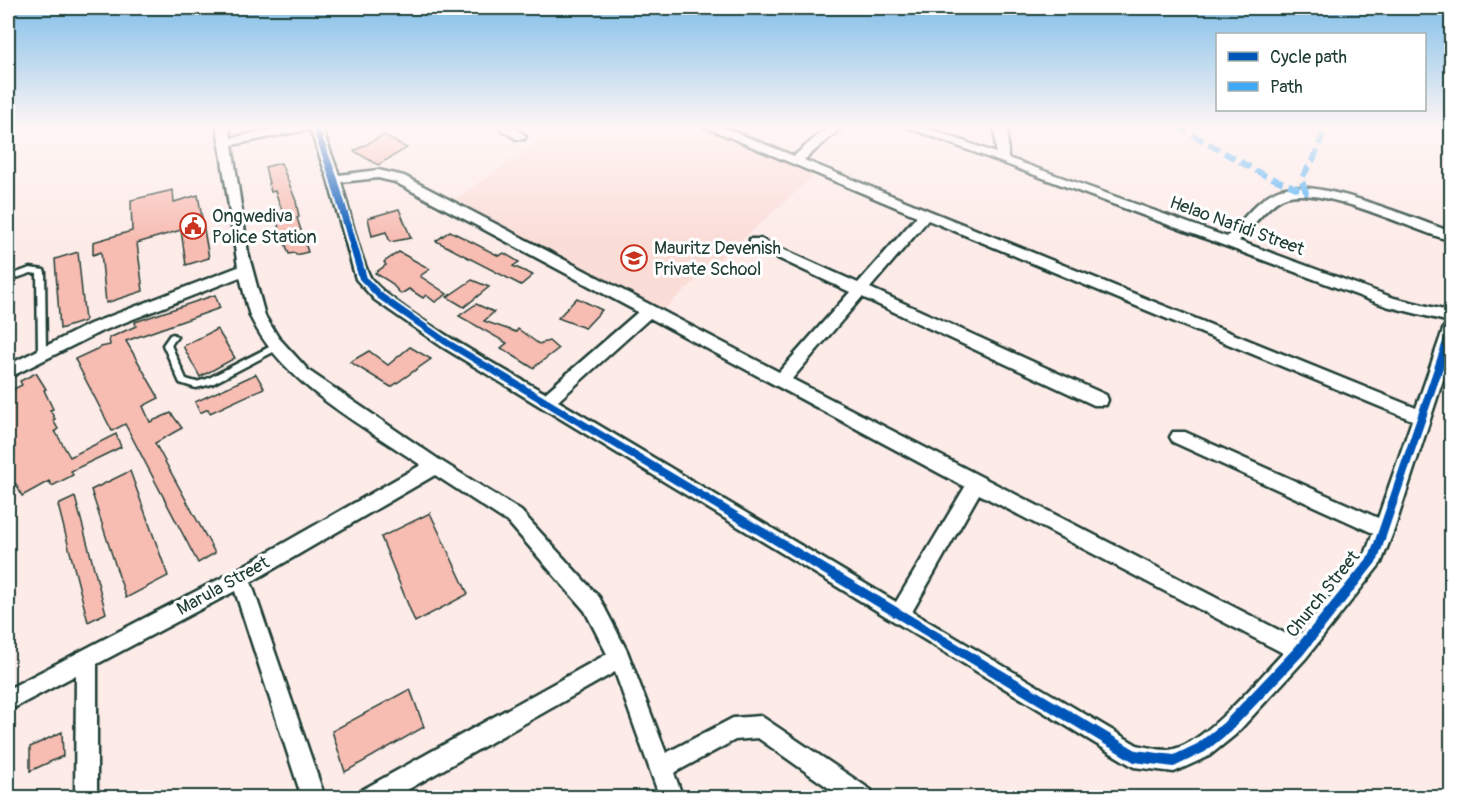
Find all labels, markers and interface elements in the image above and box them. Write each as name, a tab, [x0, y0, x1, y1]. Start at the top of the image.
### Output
legend	[1216, 33, 1426, 111]
text: Cycle path	[1270, 46, 1347, 69]
text: Path	[1270, 76, 1303, 99]
street label: Helao Nafidi Street	[1167, 191, 1308, 261]
place label: Ongwediva Police Station	[212, 205, 317, 249]
public building icon: Ongwediva Police Station	[178, 211, 208, 241]
place label: Mauritz Devenish Private School	[654, 237, 781, 281]
school or university icon: Mauritz Devenish Private School	[619, 243, 649, 273]
street label: Church Street	[1281, 545, 1366, 642]
street label: Marula Street	[173, 551, 274, 621]

